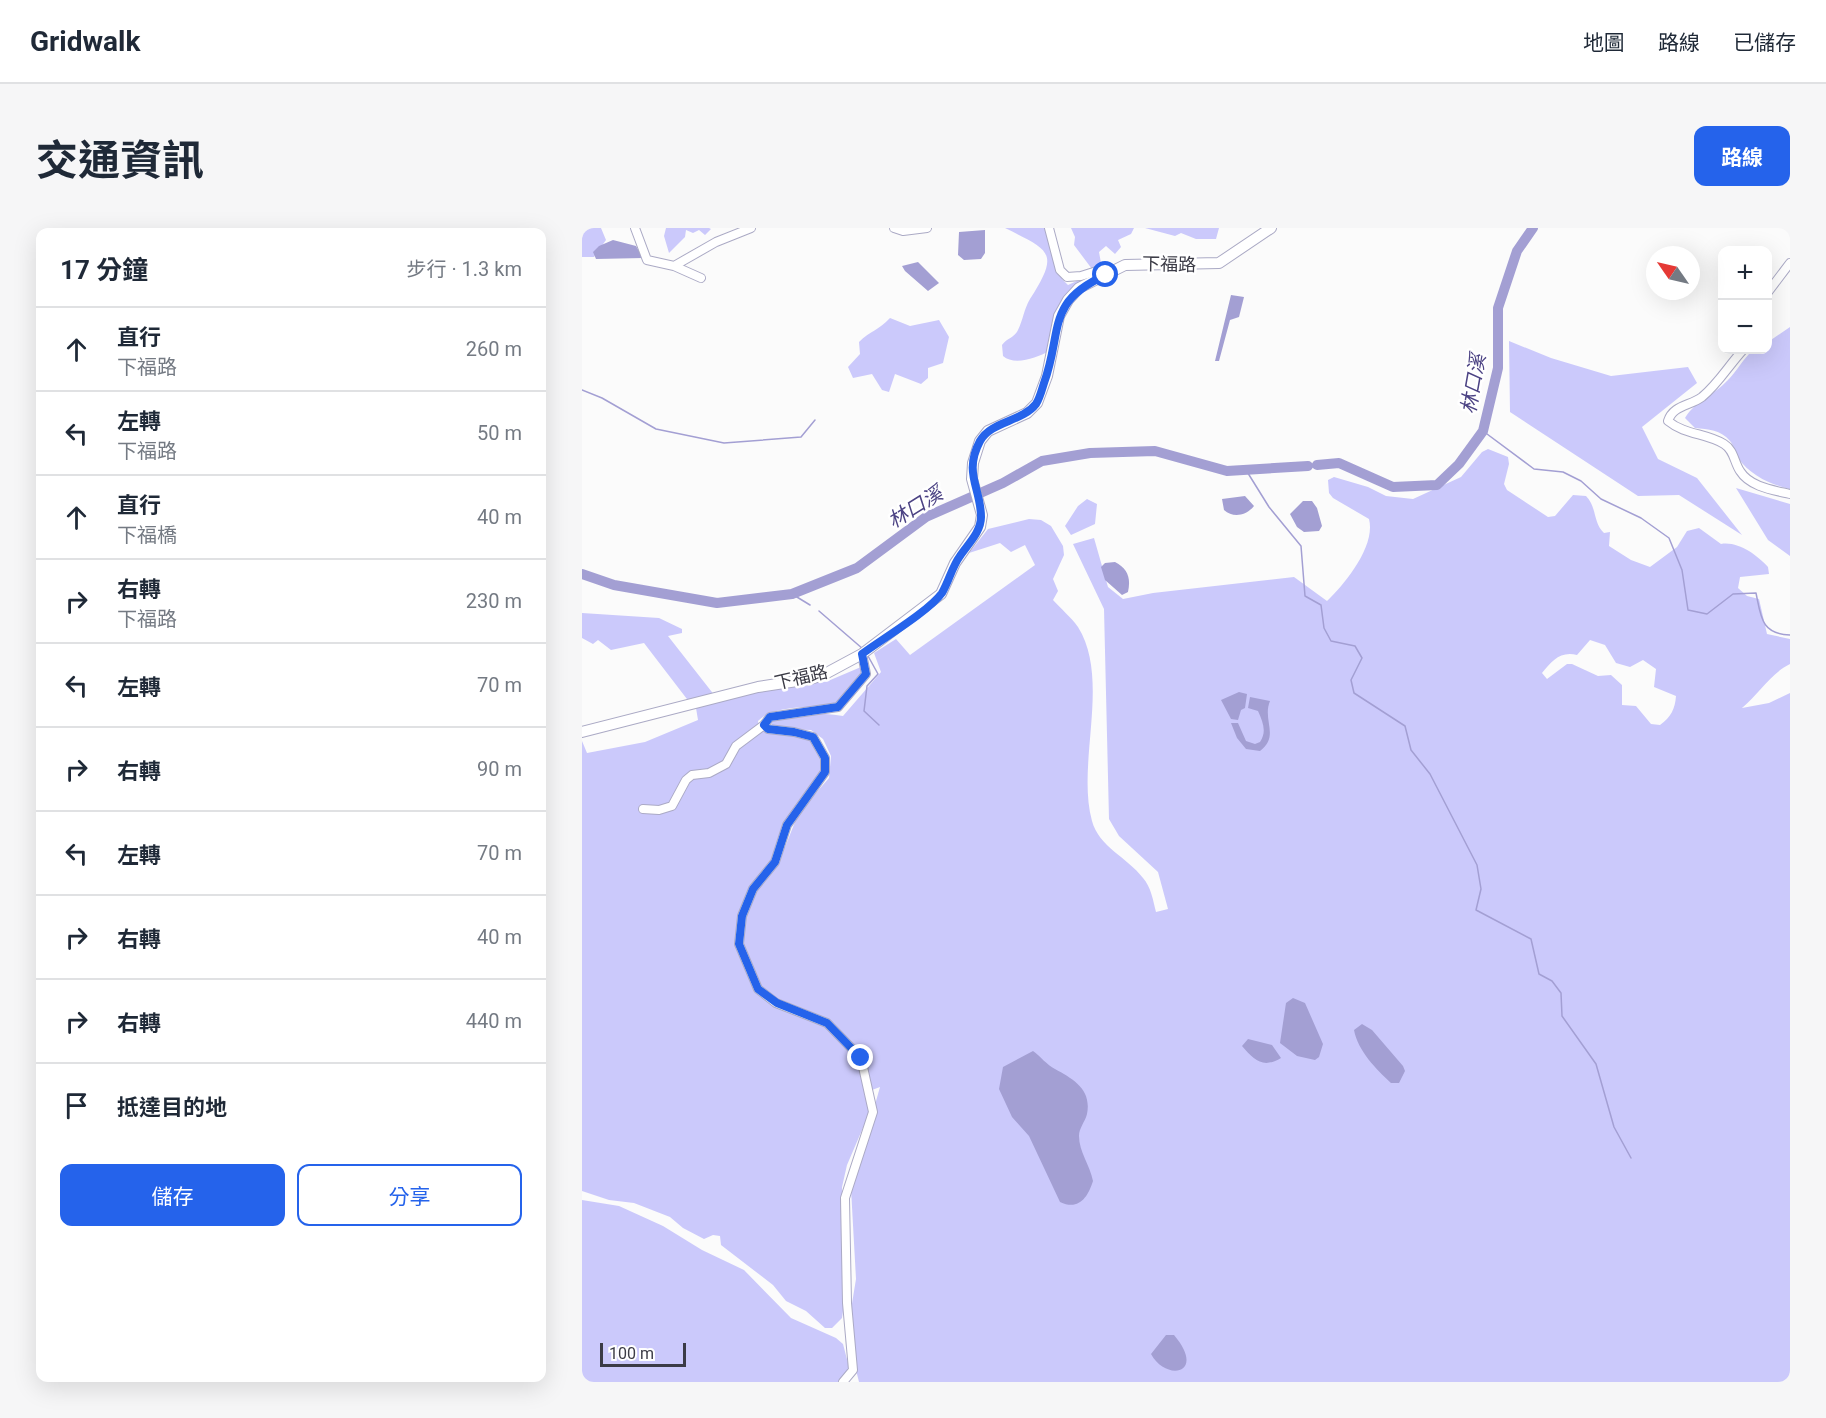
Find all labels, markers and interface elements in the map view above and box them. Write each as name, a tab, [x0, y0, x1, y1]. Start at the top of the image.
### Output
text: Gridwalk	[30, 25, 140, 58]
text: 地圖	[1583, 31, 1625, 55]
text: 路線	[1658, 31, 1700, 55]
text: 已儲存	[1733, 31, 1796, 55]
button: 路線	[1694, 126, 1790, 186]
text: 交通資訊	[36, 136, 204, 185]
north arrow	[1646, 246, 1700, 300]
map controls	[1718, 246, 1772, 354]
button: +	[1718, 246, 1772, 300]
street label: 下福路	[1142, 253, 1196, 275]
text: 17 分鐘	[60, 255, 148, 285]
text: 步行 · 1.3 km	[406, 257, 522, 281]
route start	[1092, 261, 1118, 287]
button: −	[1718, 300, 1772, 354]
text: 直行	[117, 325, 161, 350]
icon: ahead	[60, 333, 93, 366]
text: 260 m	[466, 337, 522, 361]
water label: 林口溪	[1456, 349, 1491, 416]
text: 下福路	[117, 355, 177, 379]
text: 左轉	[117, 409, 161, 434]
icon: left	[60, 417, 93, 450]
text: 50 m	[477, 421, 522, 445]
text: 下福路	[117, 439, 177, 463]
water label: 林口溪	[883, 479, 949, 533]
text: 直行	[117, 493, 161, 518]
icon: ahead	[60, 501, 93, 534]
text: 40 m	[477, 505, 522, 529]
text: 下福橋	[117, 523, 177, 547]
text: 右轉	[117, 577, 161, 602]
icon: right	[60, 585, 93, 618]
text: 230 m	[466, 589, 522, 613]
text: 下福路	[117, 607, 177, 631]
street label: 下福路	[772, 661, 830, 693]
icon: left	[60, 669, 93, 702]
text: 70 m	[477, 673, 522, 697]
text: 左轉	[117, 675, 161, 700]
icon: right	[60, 753, 93, 786]
text: 90 m	[477, 757, 522, 781]
text: 右轉	[117, 759, 161, 784]
icon: left	[60, 837, 93, 870]
text: 70 m	[477, 841, 522, 865]
text: 左轉	[117, 843, 161, 868]
icon: right	[60, 921, 93, 954]
text: 40 m	[477, 925, 522, 949]
text: 右轉	[117, 927, 161, 952]
icon: right	[60, 1005, 93, 1038]
text: 440 m	[466, 1009, 522, 1033]
text: 右轉	[117, 1011, 161, 1036]
route end	[847, 1044, 873, 1070]
icon: arrive	[60, 1089, 93, 1122]
text: 抵達目的地	[117, 1095, 227, 1120]
button: 儲存	[60, 1164, 285, 1226]
button: 分享	[297, 1164, 522, 1226]
scale bar	[600, 1340, 686, 1368]
text: 100 m	[609, 1344, 654, 1363]

